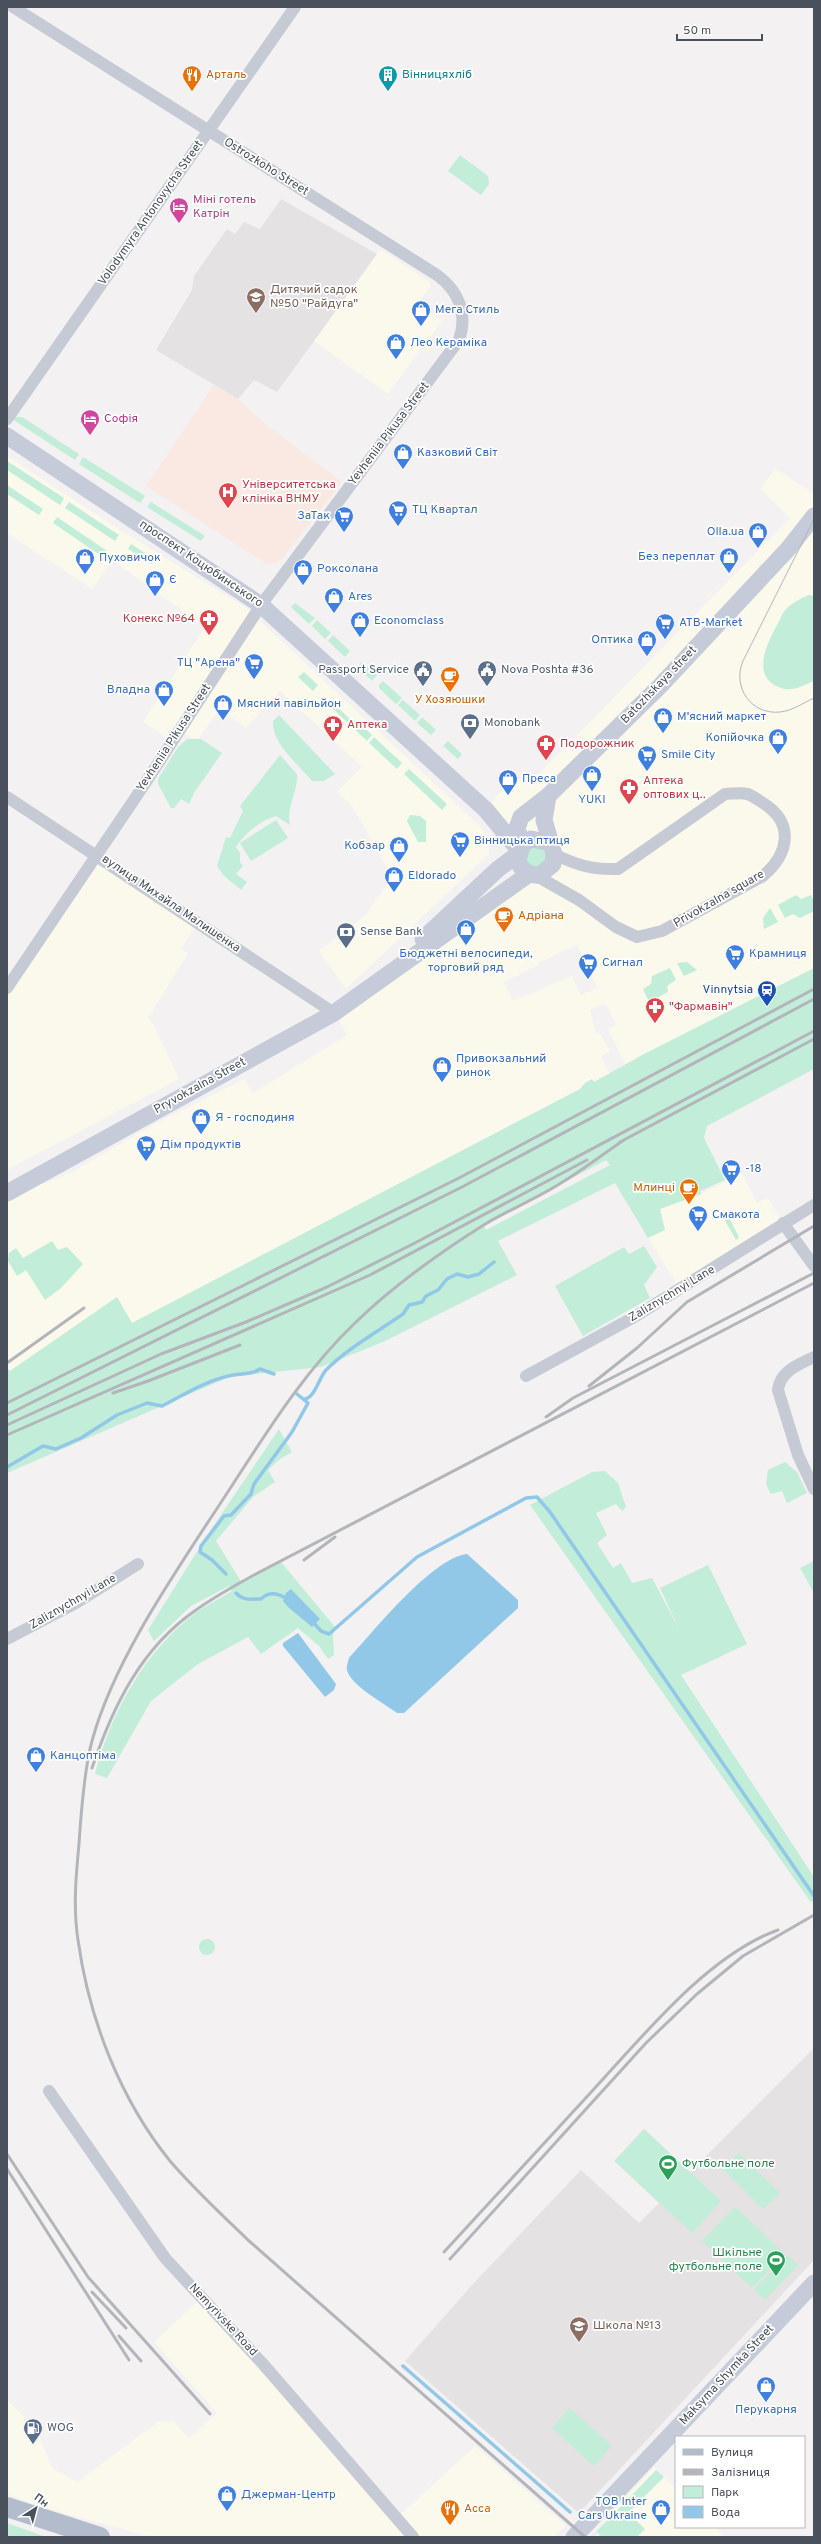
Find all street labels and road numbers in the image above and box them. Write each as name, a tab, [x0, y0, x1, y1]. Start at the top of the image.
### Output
street label: Ostrozkoho Street	[221, 134, 311, 200]
street label: Volodymyra Antonovycha Street	[95, 137, 207, 289]
street label: Yevheniia Pikusa Street	[345, 379, 433, 489]
street label: проспект Коцюбинського	[136, 517, 266, 612]
street label: Batozhskaya street	[618, 643, 700, 727]
street label: Yevheniia Pikusa Street	[133, 681, 215, 795]
street label: вулиця Михайла Малишенка	[99, 852, 243, 956]
street label: Privokzalna square	[671, 867, 767, 931]
street label: Pryvokzalna Street	[151, 1054, 249, 1118]
street label: Zaliznychnyi Lane	[626, 1262, 718, 1326]
street label: Zaliznychnyi Lane	[27, 1571, 119, 1633]
street label: Nemyrivske Road	[185, 2280, 261, 2360]
street label: Maksyma Shymka Street	[676, 2321, 778, 2429]

